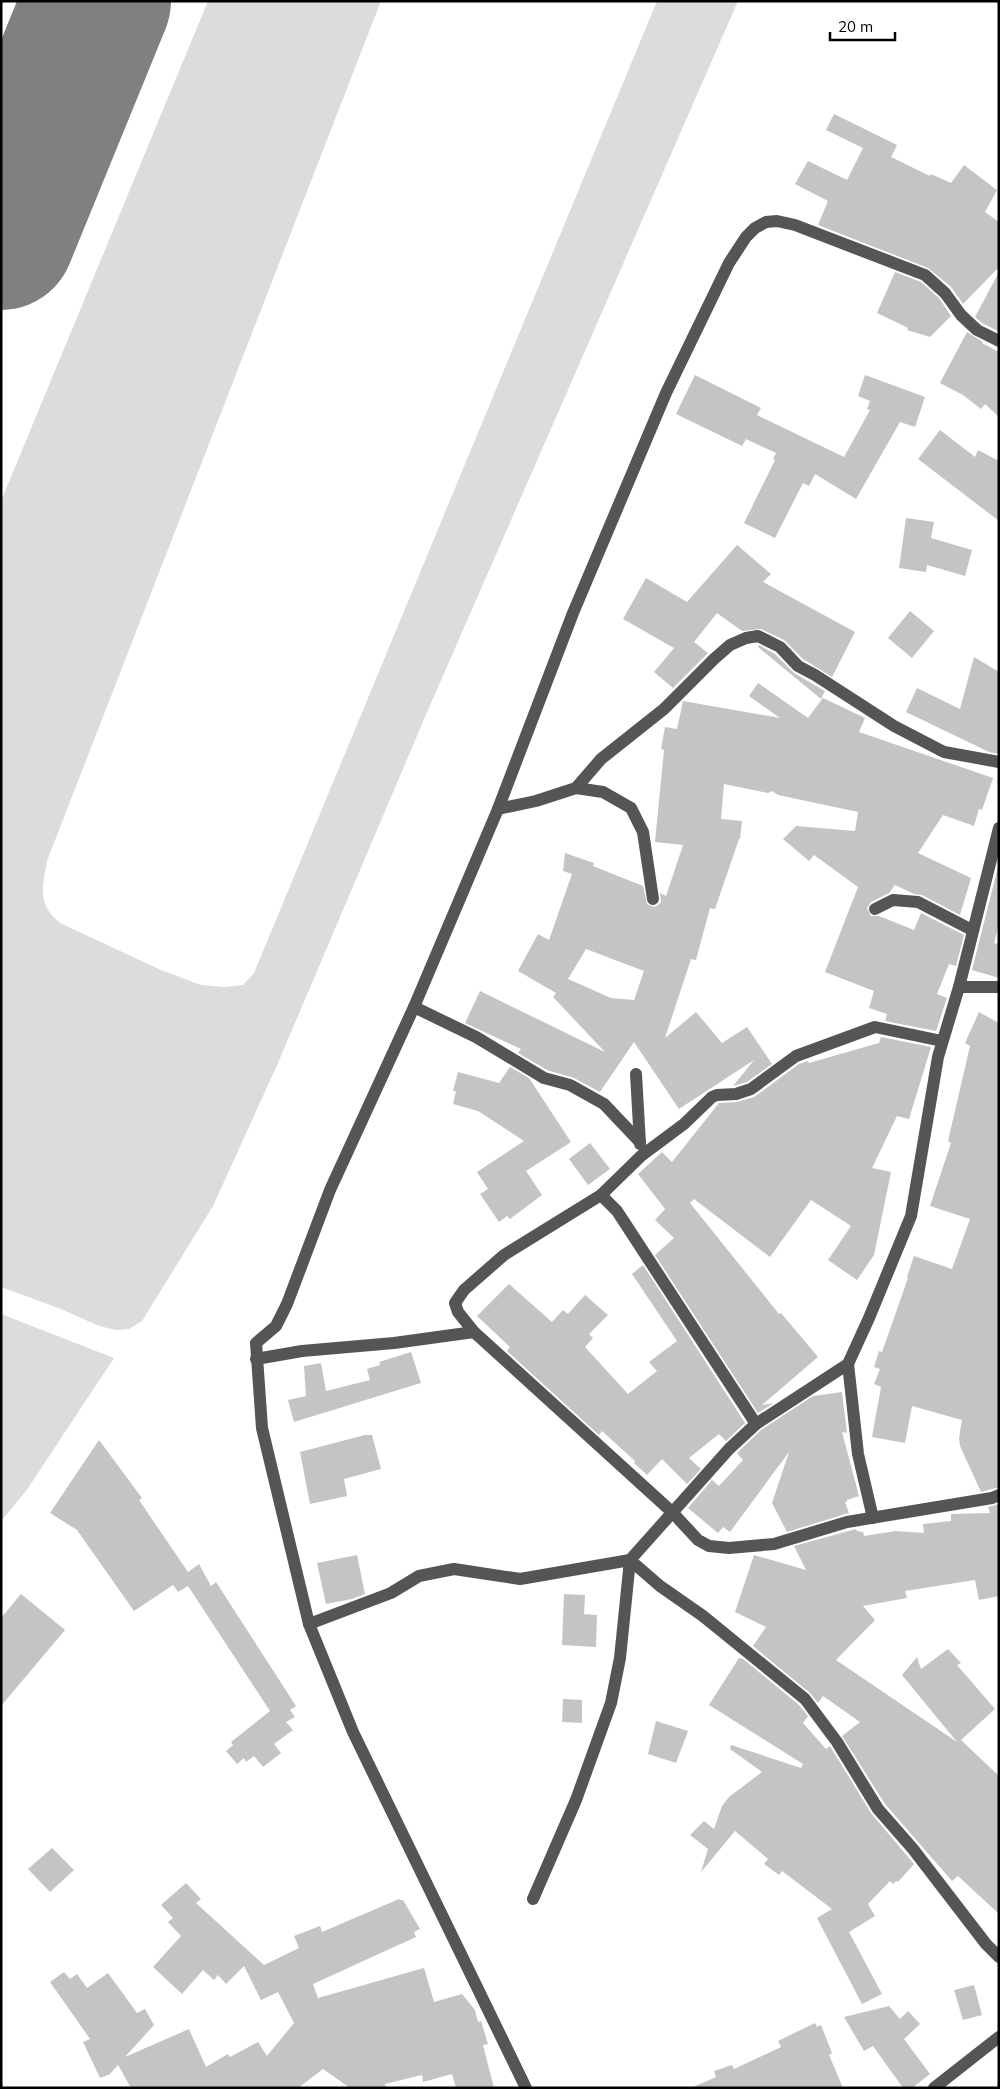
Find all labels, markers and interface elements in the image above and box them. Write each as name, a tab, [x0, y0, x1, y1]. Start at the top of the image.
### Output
scale bar	[830, 10, 895, 42]
text: 20 m	[838, 17, 873, 36]

